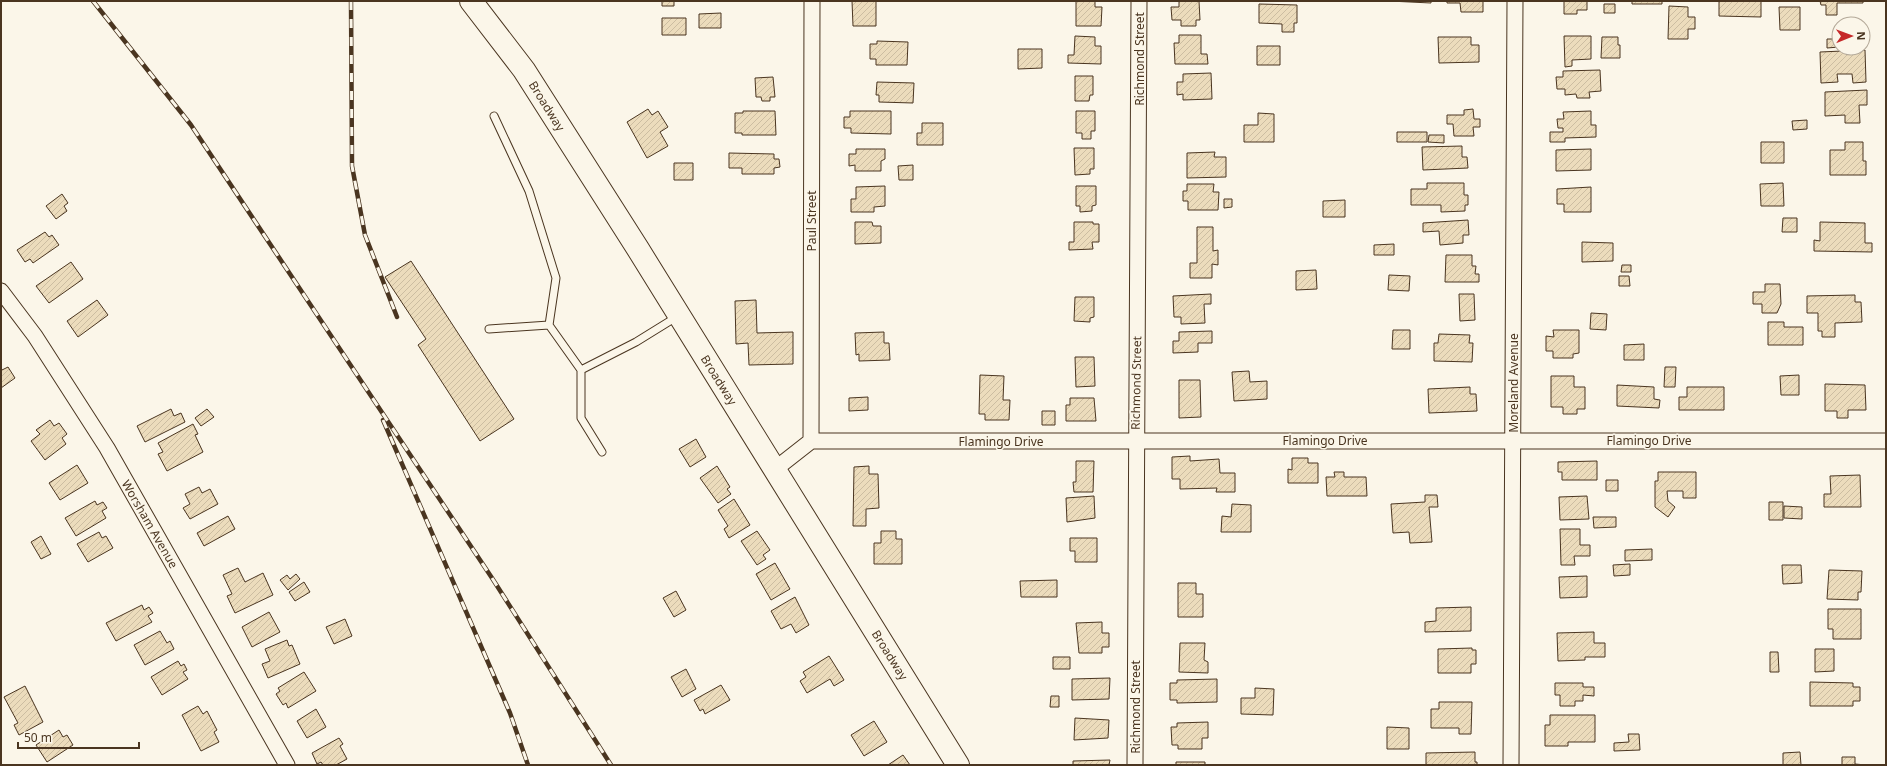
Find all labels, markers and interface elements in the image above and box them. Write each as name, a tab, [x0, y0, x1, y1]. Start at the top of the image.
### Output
street label: Richmond Street	[1131, 12, 1148, 106]
north arrow	[1831, 16, 1871, 56]
text: N	[1854, 31, 1869, 40]
street label: Broadway	[525, 78, 570, 135]
street label: Paul Street	[803, 190, 820, 252]
street label: Moreland Avenue	[1505, 333, 1522, 433]
street label: Richmond Street	[1127, 335, 1145, 430]
street label: Broadway	[697, 352, 742, 409]
street label: Flamingo Drive	[1282, 432, 1368, 449]
street label: Flamingo Drive	[1606, 432, 1692, 449]
street label: Flamingo Drive	[958, 433, 1044, 450]
street label: Worsham Avenue	[118, 477, 182, 572]
street label: Broadway	[868, 627, 913, 684]
street label: Richmond Street	[1127, 660, 1144, 754]
scale bar	[18, 724, 139, 750]
text: 50 m	[24, 729, 52, 746]

